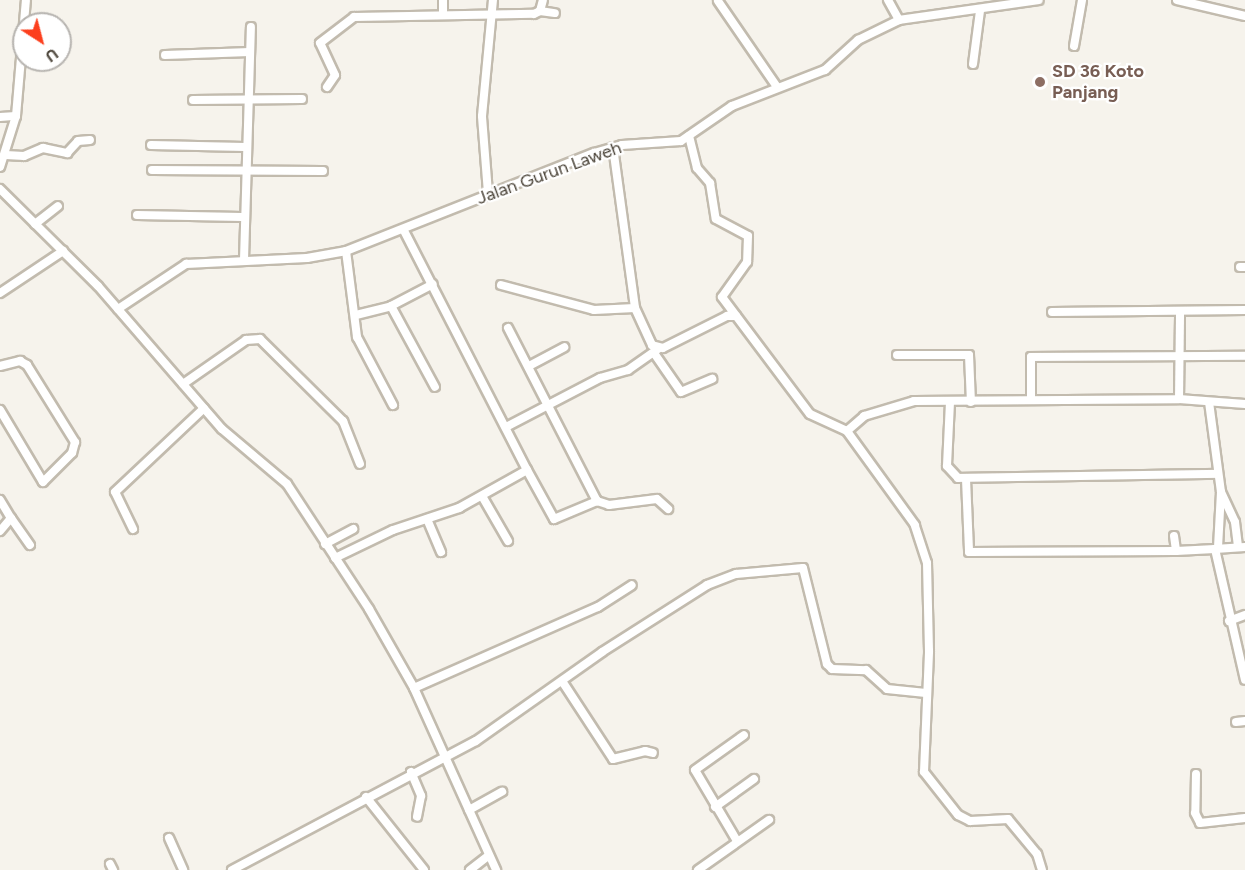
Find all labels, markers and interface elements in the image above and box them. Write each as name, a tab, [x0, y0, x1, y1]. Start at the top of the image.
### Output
north arrow	[12, 12, 72, 72]
text: U	[42, 44, 62, 66]
place label: SD 36 Koto Panjang	[1052, 61, 1144, 104]
marker: SD 36 Koto Panjang	[1033, 75, 1047, 89]
street label: Jalan Gurun Laweh	[474, 137, 624, 209]

